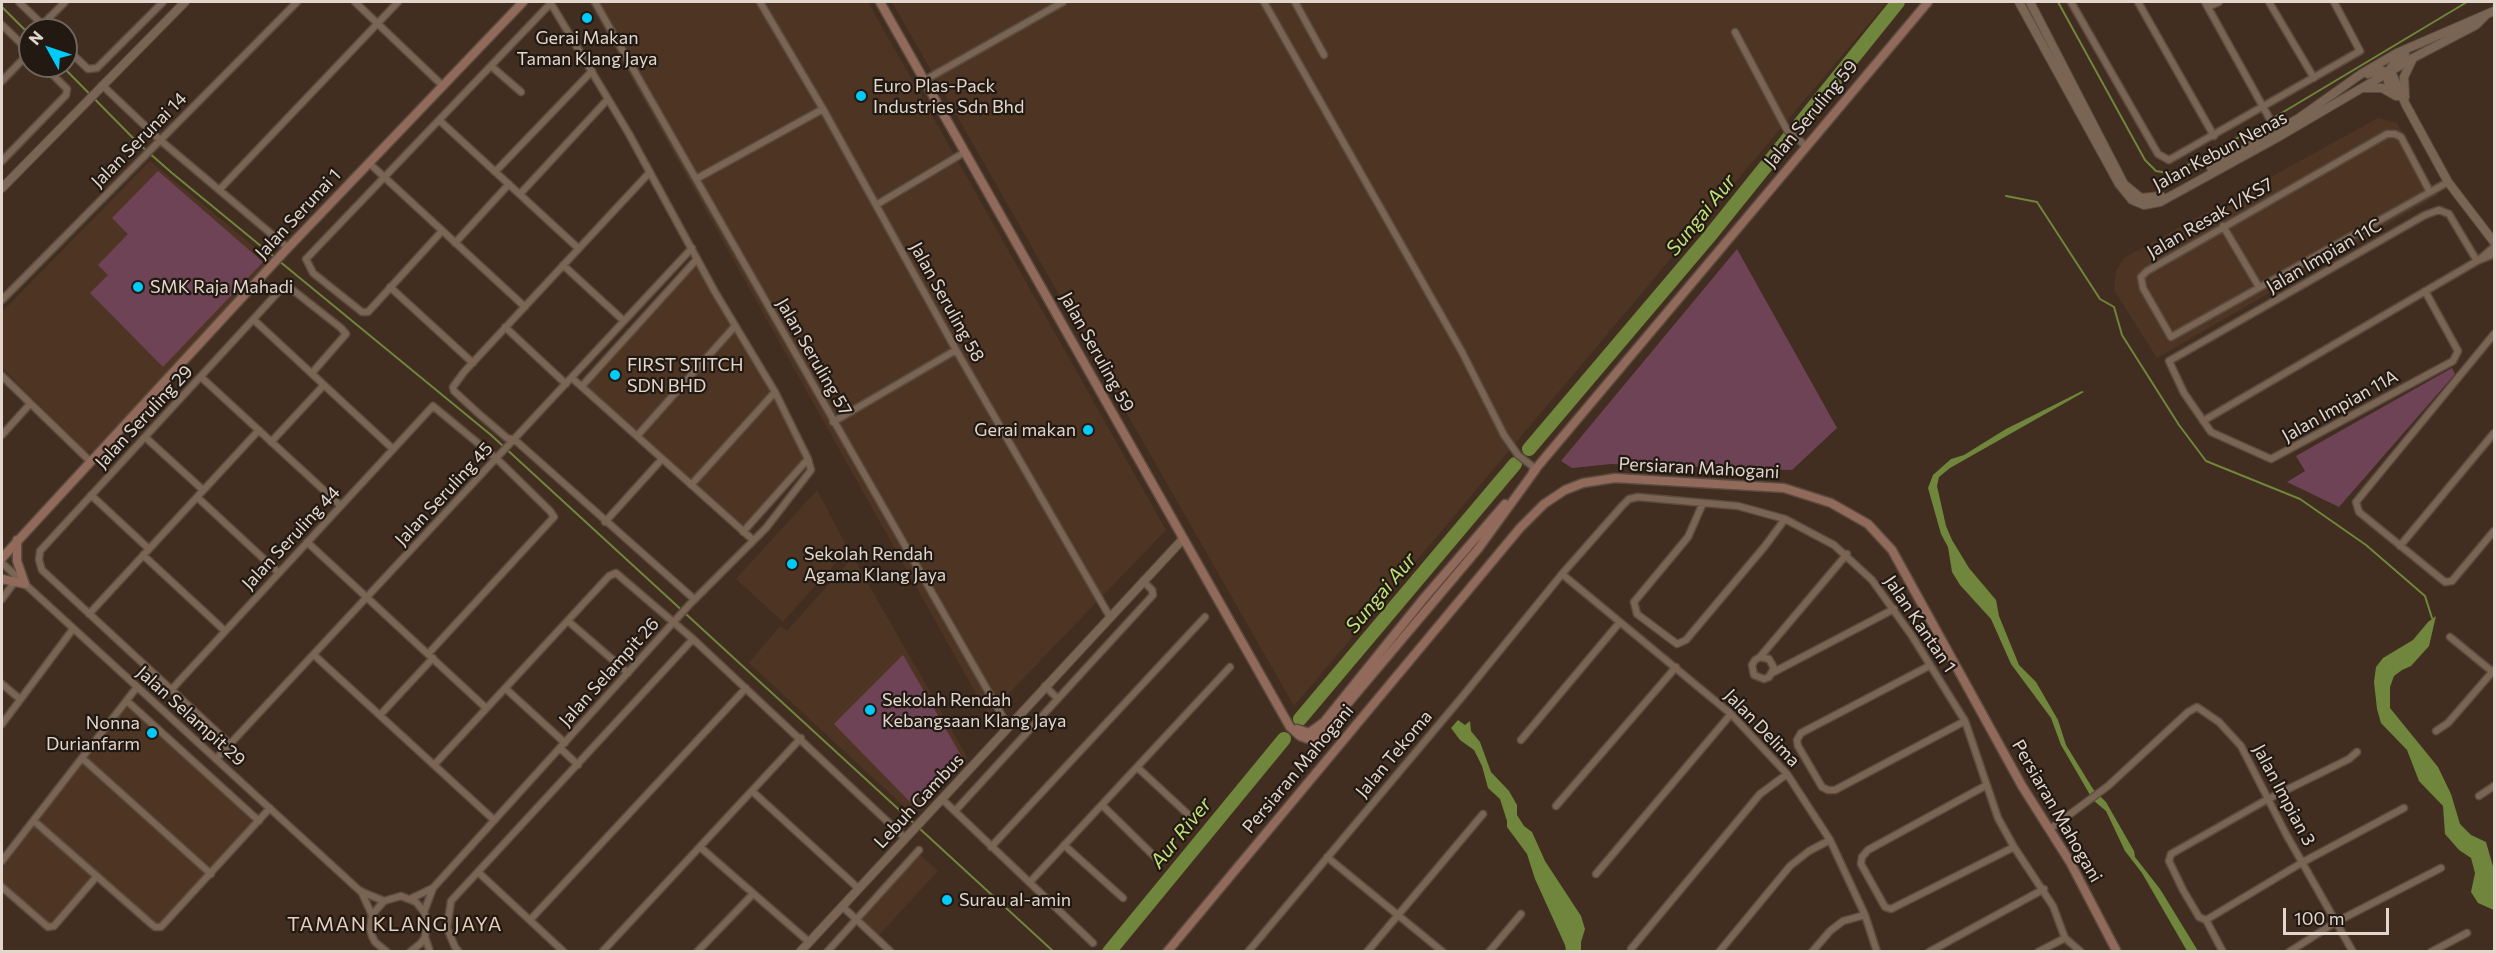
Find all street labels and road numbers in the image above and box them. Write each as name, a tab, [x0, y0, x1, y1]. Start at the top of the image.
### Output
street label: Jalan Seruling 59	[1760, 56, 1862, 172]
street label: Jalan Serunai 14	[87, 88, 191, 192]
street label: Jalan Kebun Nenas	[2149, 107, 2291, 195]
street label: Jalan Serunai 1	[251, 165, 345, 263]
street label: Jalan Resak 1/KS7	[2143, 173, 2277, 263]
street label: Jalan Impian 11C	[2263, 214, 2385, 298]
street label: Jalan Seruling 58	[905, 238, 989, 366]
street label: Jalan Seruling 59	[1055, 288, 1139, 416]
street label: Jalan Seruling 57	[772, 294, 856, 420]
street label: Jalan Seruling 29	[91, 361, 197, 473]
street label: Jalan Impian 11A	[2278, 365, 2402, 447]
street label: Jalan Seruling 45	[391, 438, 497, 550]
street label: Persiaran Mahogani	[1618, 453, 1780, 483]
street label: Jalan Seruling 44	[237, 482, 345, 594]
street label: Jalan Kantan 1	[1880, 571, 1960, 677]
street label: Jalan Selampit 26	[554, 613, 664, 731]
street label: Jalan Selampit 29	[132, 661, 250, 771]
street label: Jalan Delima	[1720, 685, 1804, 771]
street label: Persiaran Mahogani	[1238, 700, 1358, 838]
street label: Jalan Tekoma	[1351, 706, 1437, 802]
street label: Persiaran Mahogani	[2007, 736, 2107, 886]
street label: Jalan Impian 3	[2248, 741, 2320, 849]
street label: Lebuh Gambus	[870, 749, 968, 853]

